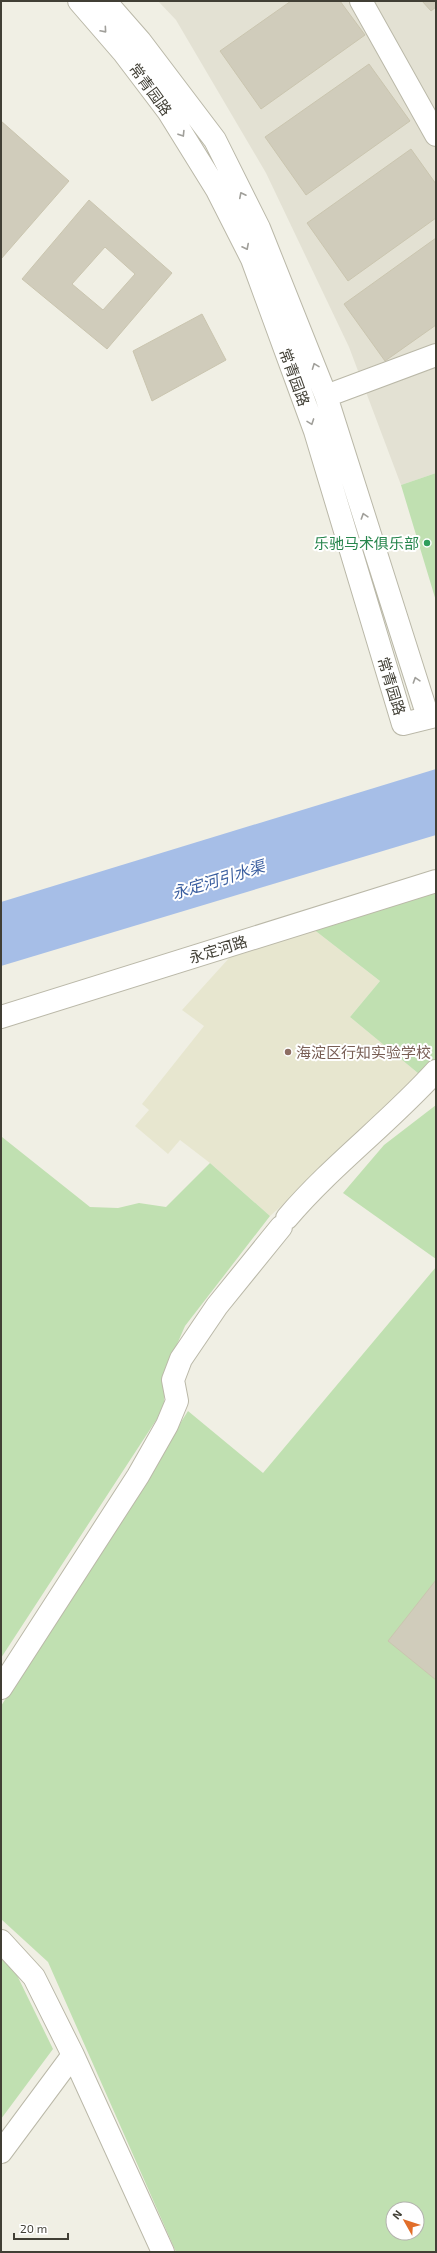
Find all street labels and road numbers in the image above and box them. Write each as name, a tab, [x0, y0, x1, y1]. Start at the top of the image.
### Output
street label: 常青园路	[126, 59, 176, 119]
street label: 常青园路	[276, 346, 314, 408]
street label: 常青园路	[375, 655, 409, 717]
street label: 永定河路	[187, 932, 249, 966]

